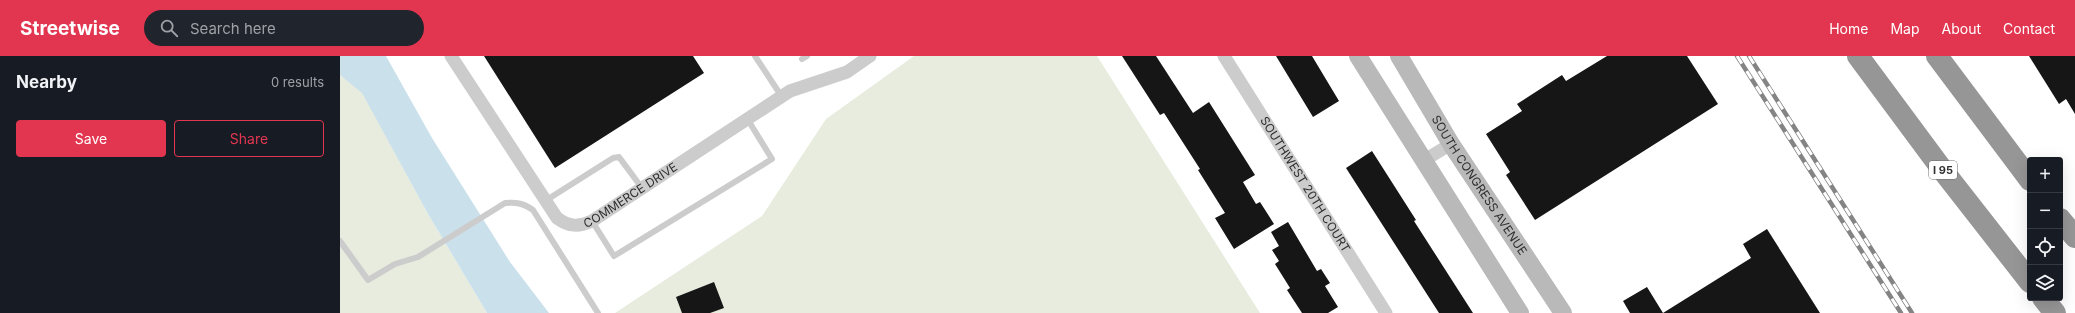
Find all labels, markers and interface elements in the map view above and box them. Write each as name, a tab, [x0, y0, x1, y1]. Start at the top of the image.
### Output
search box	[144, 10, 424, 46]
text: Streetwise	[20, 17, 120, 40]
icon: search	[158, 17, 180, 39]
text: Search here	[190, 19, 276, 38]
text: Home	[1829, 20, 1868, 37]
text: Map	[1890, 20, 1920, 37]
text: About	[1942, 20, 1981, 37]
text: Contact	[2003, 20, 2055, 37]
text: Nearby	[16, 72, 77, 92]
text: 0 results	[271, 74, 324, 90]
street label: SOUTH CONGRESS AVENUE	[1429, 112, 1530, 258]
street label: SOUTHWEST 20TH COURT	[1257, 114, 1354, 255]
button: Save	[16, 120, 166, 157]
button: Share	[174, 120, 324, 157]
map controls	[2027, 157, 2063, 301]
button: +	[2027, 157, 2063, 193]
street label: COMMERCE DRIVE	[581, 159, 680, 231]
road number: I 95	[1929, 161, 1957, 179]
button: −	[2027, 193, 2063, 229]
button: locate	[2027, 229, 2063, 265]
button: layers	[2027, 265, 2063, 301]

